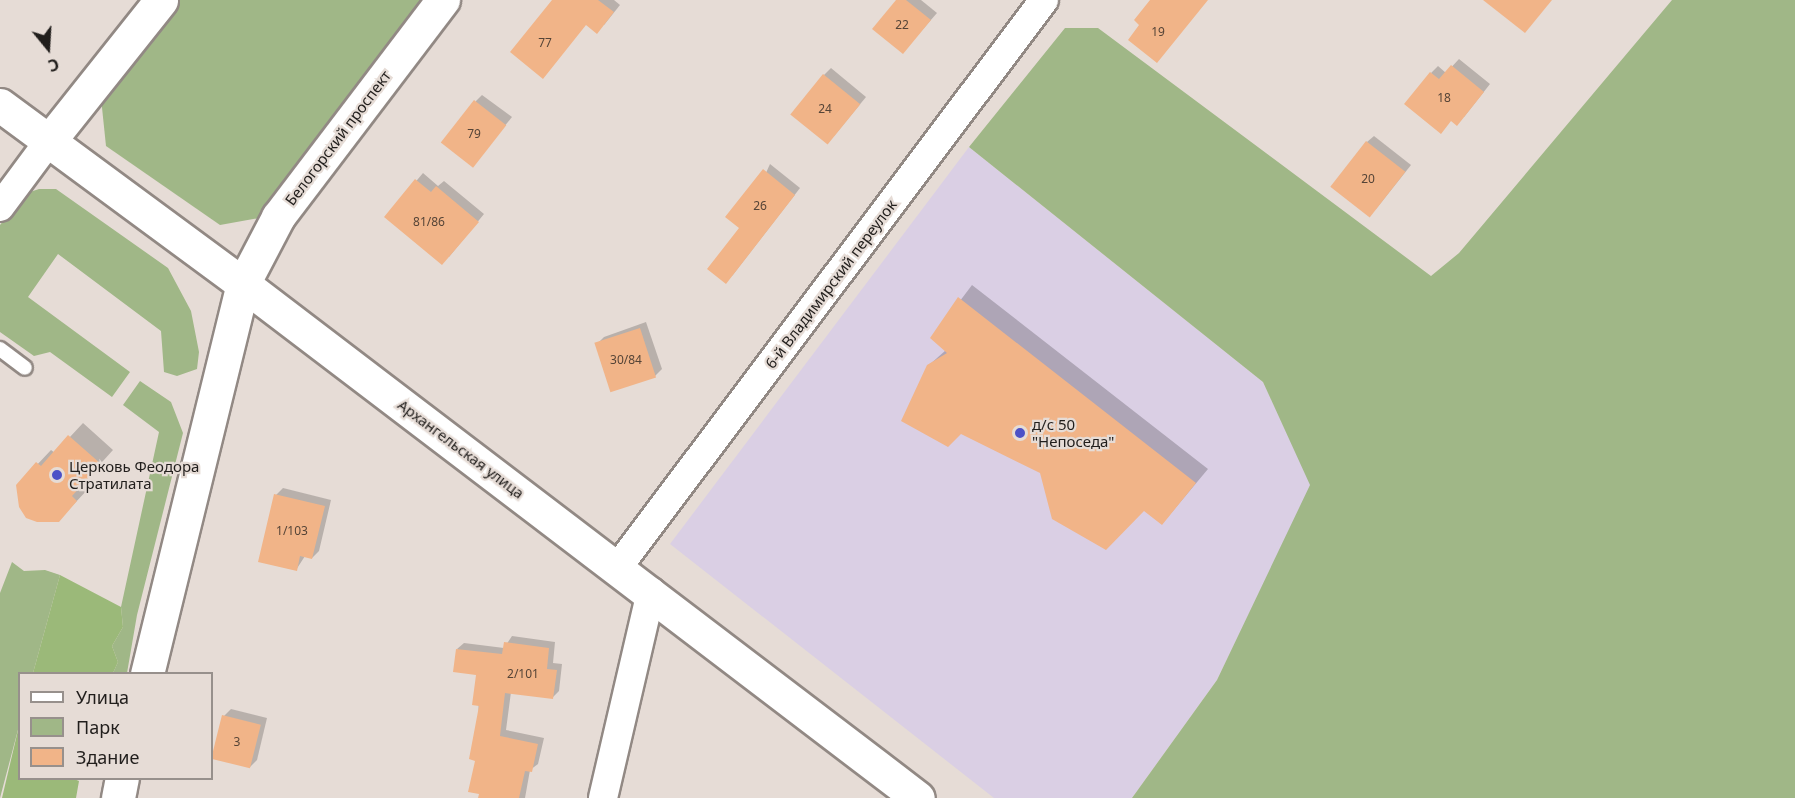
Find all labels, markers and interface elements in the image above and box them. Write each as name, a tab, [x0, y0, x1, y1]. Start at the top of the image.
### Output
north arrow	[18, 18, 78, 78]
house number: 22	[895, 18, 909, 32]
house number: 19	[1151, 25, 1165, 39]
house number: 77	[538, 36, 552, 50]
text: С	[45, 53, 62, 77]
street label: Белогорский проспект	[281, 67, 395, 209]
house number: 18	[1437, 91, 1451, 105]
house number: 24	[818, 102, 832, 116]
house number: 79	[467, 127, 481, 141]
house number: 20	[1361, 172, 1375, 186]
street label: 6-й Владимирский переулок	[762, 196, 900, 372]
house number: 26	[753, 199, 767, 213]
house number: 81/86	[413, 215, 445, 229]
house number: 30/84	[610, 353, 642, 367]
street label: Архангельская улица	[394, 396, 528, 502]
place label: д/с 50 "Непоседа"	[1032, 415, 1114, 450]
marker: д/с 50 "Непоседа"	[1013, 426, 1027, 440]
place label: Церковь Феодора Стратилата	[69, 457, 199, 492]
marker: Церковь Феодора Стратилата	[50, 468, 64, 482]
house number: 1/103	[276, 524, 308, 538]
house number: 2/101	[507, 667, 539, 681]
legend	[18, 672, 213, 780]
text: Улица	[76, 685, 129, 709]
text: Парк	[76, 715, 120, 739]
house number: 3	[234, 735, 240, 749]
text: Здание	[76, 745, 139, 769]

